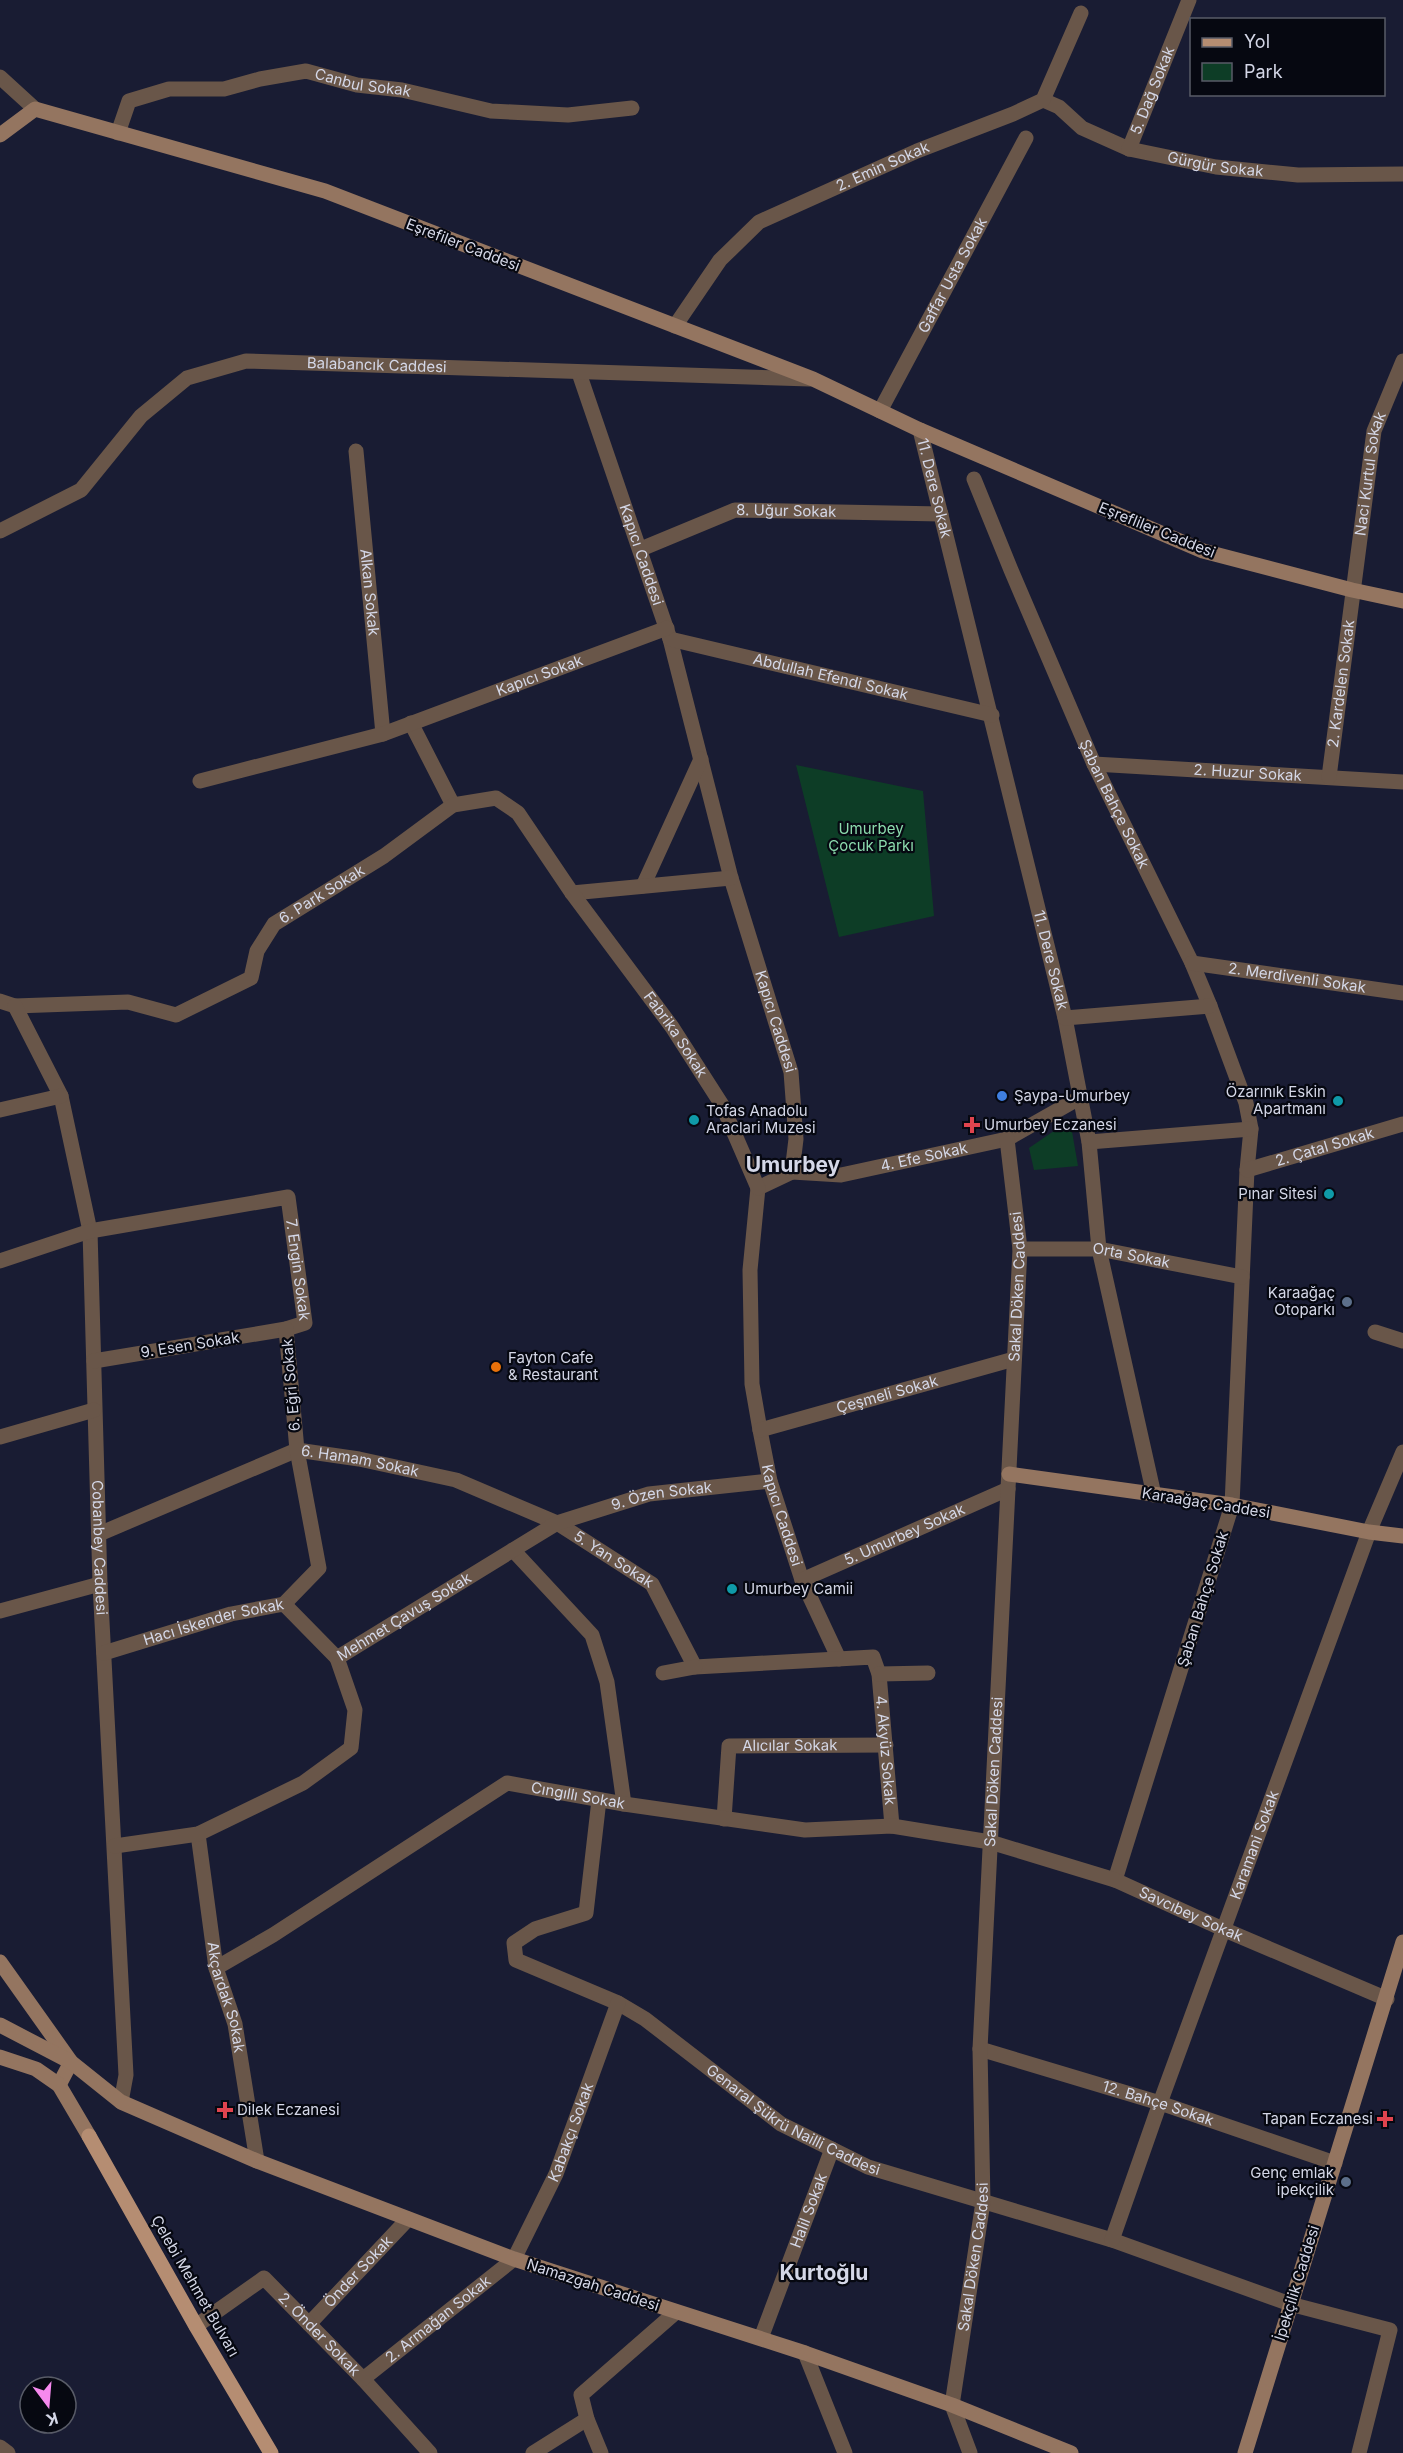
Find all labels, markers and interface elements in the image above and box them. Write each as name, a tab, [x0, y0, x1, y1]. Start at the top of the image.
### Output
legend	[1190, 18, 1385, 96]
text: Yol	[1244, 31, 1270, 52]
street label: 5. Dağ Sokak	[1126, 43, 1179, 137]
text: Park	[1244, 61, 1283, 82]
street label: Canbul Sokak	[313, 64, 414, 101]
street label: 2. Emin Sokak	[833, 137, 933, 195]
street label: Gürgür Sokak	[1166, 147, 1265, 181]
street label: Gaffar Usta Sokak	[914, 213, 991, 336]
street label: Eşrefiler Caddesi	[403, 214, 523, 275]
street label: Balabancık Caddesi	[307, 353, 447, 376]
street label: Naci Kurtul Sokak	[1350, 408, 1390, 537]
street label: 11. Dere Sokak	[913, 436, 956, 541]
street label: Eşrefliler Caddesi	[1096, 497, 1218, 562]
street label: 8. Uğur Sokak	[736, 500, 837, 521]
street label: Kapıcı Caddesi	[615, 501, 668, 608]
street label: Alkan Sokak	[356, 548, 384, 637]
street label: 2. Kardelen Sokak	[1323, 618, 1358, 749]
street label: Abdullah Efendi Sokak	[751, 649, 911, 704]
street label: Kapıcı Sokak	[493, 650, 586, 700]
street label: Şaban Bahçe Sokak	[1076, 736, 1154, 872]
street label: 2. Huzur Sokak	[1193, 760, 1303, 785]
park label: Umurbey Çocuk Parkı	[828, 819, 914, 855]
street label: 6. Park Sokak	[275, 860, 369, 928]
street label: 11. Dere Sokak	[1030, 908, 1073, 1013]
street label: 2. Merdivenli Sokak	[1227, 958, 1368, 997]
street label: Kapıcı Caddesi	[751, 968, 801, 1075]
street label: Fabrika Sokak	[640, 987, 712, 1081]
place label: Özarınık Eskin Apartmanı	[1226, 1082, 1326, 1118]
place label: Şaypa-Umurbey	[1014, 1086, 1131, 1105]
marker: Şaypa-Umurbey	[995, 1089, 1009, 1103]
marker: Özarınık Eskin Apartmanı	[1331, 1094, 1345, 1108]
place label: Tofas Anadolu Araclari Muzesi	[706, 1101, 816, 1137]
marker: Tofas Anadolu Araclari Muzesi	[687, 1113, 701, 1127]
place label: Umurbey Eczanesi	[984, 1115, 1117, 1134]
marker: Umurbey Eczanesi	[965, 1118, 979, 1132]
street label: 2. Çatal Sokak	[1273, 1123, 1377, 1170]
street label: 4. Efe Sokak	[879, 1138, 970, 1175]
district label: Umurbey	[746, 1152, 841, 1177]
place label: Pınar Sitesi	[1238, 1184, 1317, 1203]
marker: Pınar Sitesi	[1322, 1187, 1336, 1201]
street label: Sakal Döken Caddesi	[1004, 1211, 1029, 1362]
street label: 7. Engin Sokak	[282, 1217, 315, 1322]
street label: Orta Sokak	[1093, 1239, 1173, 1272]
place label: Karaağaç Otoparkı	[1268, 1283, 1335, 1319]
marker: Karaağaç Otoparkı	[1340, 1295, 1354, 1309]
street label: 9. Esen Sokak	[139, 1327, 241, 1362]
street label: 6. Eğri Sokak	[277, 1337, 304, 1432]
place label: Fayton Cafe & Restaurant	[508, 1348, 598, 1384]
marker: Fayton Cafe & Restaurant	[489, 1360, 503, 1374]
street label: Çeşmeli Sokak	[834, 1371, 941, 1417]
street label: 6. Hamam Sokak	[300, 1441, 421, 1481]
street label: Kapıcı Caddesi	[758, 1463, 807, 1568]
street label: 9. Özen Sokak	[609, 1477, 714, 1514]
street label: Cobanbey Caddesi	[88, 1480, 112, 1616]
street label: Karaağaç Caddesi	[1141, 1483, 1271, 1522]
street label: 5. Umurbey Sokak	[841, 1499, 968, 1569]
street label: 5. Yan Sokak	[570, 1526, 658, 1592]
street label: Şaban Bahçe Sokak	[1173, 1528, 1232, 1669]
street label: Mehmet Çavuş Sokak	[333, 1568, 475, 1665]
place label: Umurbey Camii	[744, 1579, 853, 1598]
marker: Umurbey Camii	[725, 1582, 739, 1596]
street label: Hacı İskender Sokak	[141, 1594, 286, 1649]
street label: 4. Akyüz Sokak	[872, 1695, 900, 1806]
street label: Sakal Döken Caddesi	[980, 1696, 1007, 1847]
street label: Alıcılar Sokak	[742, 1735, 838, 1755]
street label: Cıngıllı Sokak	[530, 1778, 627, 1813]
street label: Karamani Sokak	[1225, 1787, 1283, 1902]
street label: Savcıbey Sokak	[1136, 1882, 1247, 1946]
street label: Akçardak Sokak	[204, 1940, 250, 2055]
street label: Genaral Şükrü Nailli Caddesi	[703, 2060, 883, 2179]
street label: 12. Bahçe Sokak	[1100, 2076, 1217, 2130]
street label: Kabakçı Sokak	[544, 2079, 598, 2185]
place label: Dilek Eczanesi	[237, 2100, 340, 2119]
marker: Dilek Eczanesi	[218, 2103, 232, 2117]
place label: Tapan Eczanesi	[1262, 2109, 1373, 2128]
marker: Tapan Eczanesi	[1378, 2112, 1392, 2126]
place label: Genç emlak ipekçilik	[1250, 2163, 1335, 2199]
street label: Halil Sokak	[786, 2170, 831, 2250]
marker: Genç emlak ipekçilik	[1339, 2175, 1353, 2189]
street label: Sakal Döken Caddesi	[953, 2182, 992, 2333]
street label: Çelebi Mehmet Bulvarı	[147, 2212, 244, 2360]
street label: İpekçilik Caddesi	[1270, 2223, 1323, 2343]
street label: Önder Sokak	[320, 2231, 397, 2311]
street label: Namazgah Caddesi	[525, 2254, 662, 2315]
district label: Kurtoğlu	[780, 2260, 868, 2285]
street label: 2. Armağan Sokak	[381, 2271, 495, 2367]
street label: 2. Önder Sokak	[274, 2288, 365, 2380]
north arrow	[18, 2375, 78, 2435]
text: K	[43, 2408, 60, 2431]

